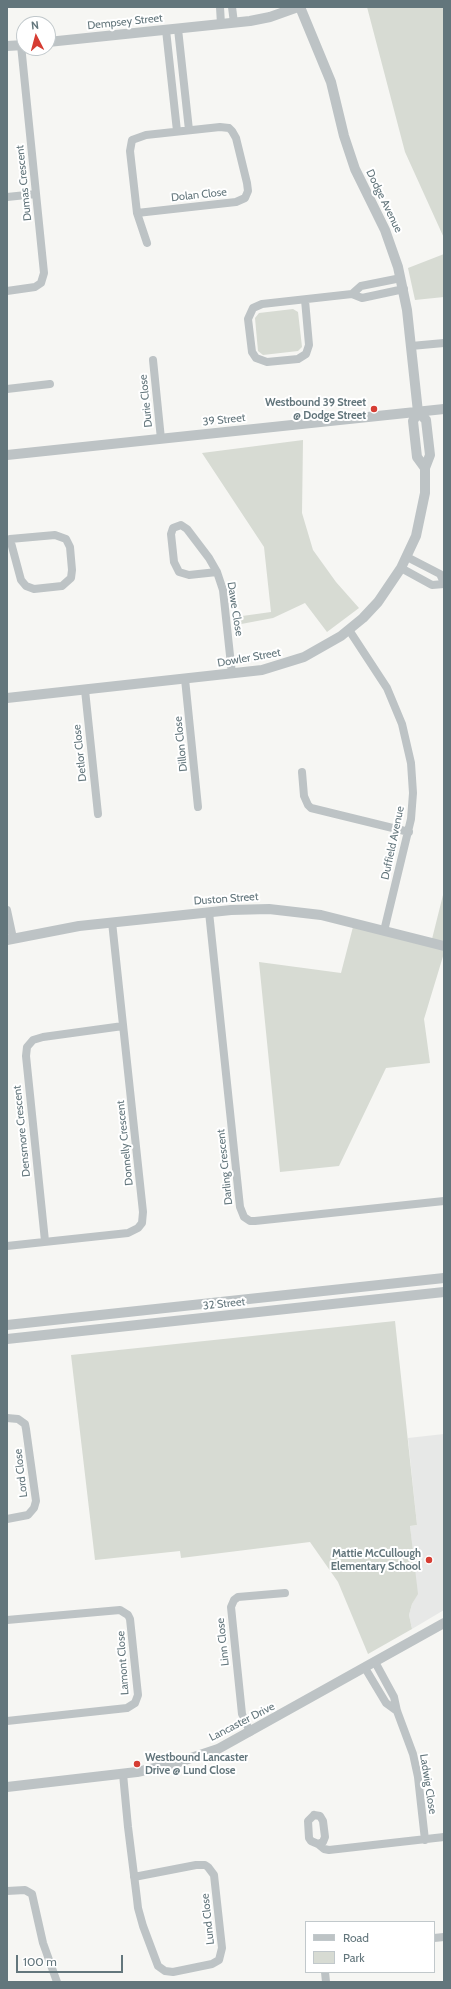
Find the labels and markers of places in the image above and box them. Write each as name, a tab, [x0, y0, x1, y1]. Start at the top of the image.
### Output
place label: Westbound 39 Street @ Dodge Street	[265, 396, 366, 422]
marker: Westbound 39 Street @ Dodge Street	[369, 404, 379, 414]
place label: Mattie McCullough Elementary School	[331, 1547, 421, 1573]
marker: Mattie McCullough Elementary School	[424, 1555, 434, 1565]
place label: Westbound Lancaster Drive @ Lund Close	[145, 1751, 248, 1777]
marker: Westbound Lancaster Drive @ Lund Close	[132, 1759, 142, 1769]

